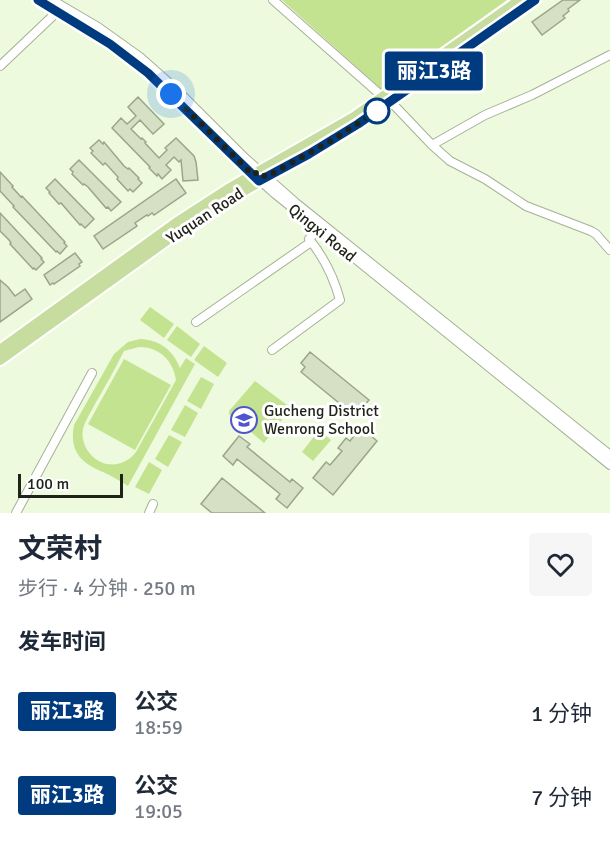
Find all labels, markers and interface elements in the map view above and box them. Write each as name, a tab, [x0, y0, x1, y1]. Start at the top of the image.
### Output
line badge: 丽江3路	[392, 52, 476, 90]
text: 丽江3路	[397, 58, 471, 84]
your location	[156, 79, 186, 109]
unlabelled marker	[364, 98, 390, 124]
street label: Yuquan Road	[163, 184, 247, 248]
street label: Qingxi Road	[284, 200, 360, 266]
place label: Gucheng District Wenrong School	[264, 401, 379, 439]
school or university icon: Gucheng District Wenrong School	[229, 405, 259, 435]
scale bar	[18, 471, 123, 498]
text: 100 m	[27, 474, 69, 494]
text: 文荣村	[18, 532, 102, 566]
button: heart	[529, 533, 592, 596]
text: 步行 · 4 分钟 · 250 m	[18, 576, 196, 601]
text: 发车时间	[18, 628, 106, 655]
text: 公交	[134, 688, 178, 715]
text: 丽江3路	[30, 698, 104, 724]
text: 1 分钟	[531, 700, 592, 727]
text: 18:59	[134, 715, 183, 740]
text: 公交	[134, 772, 178, 799]
text: 丽江3路	[30, 782, 104, 808]
text: 7 分钟	[531, 784, 592, 811]
text: 19:05	[134, 799, 183, 824]

